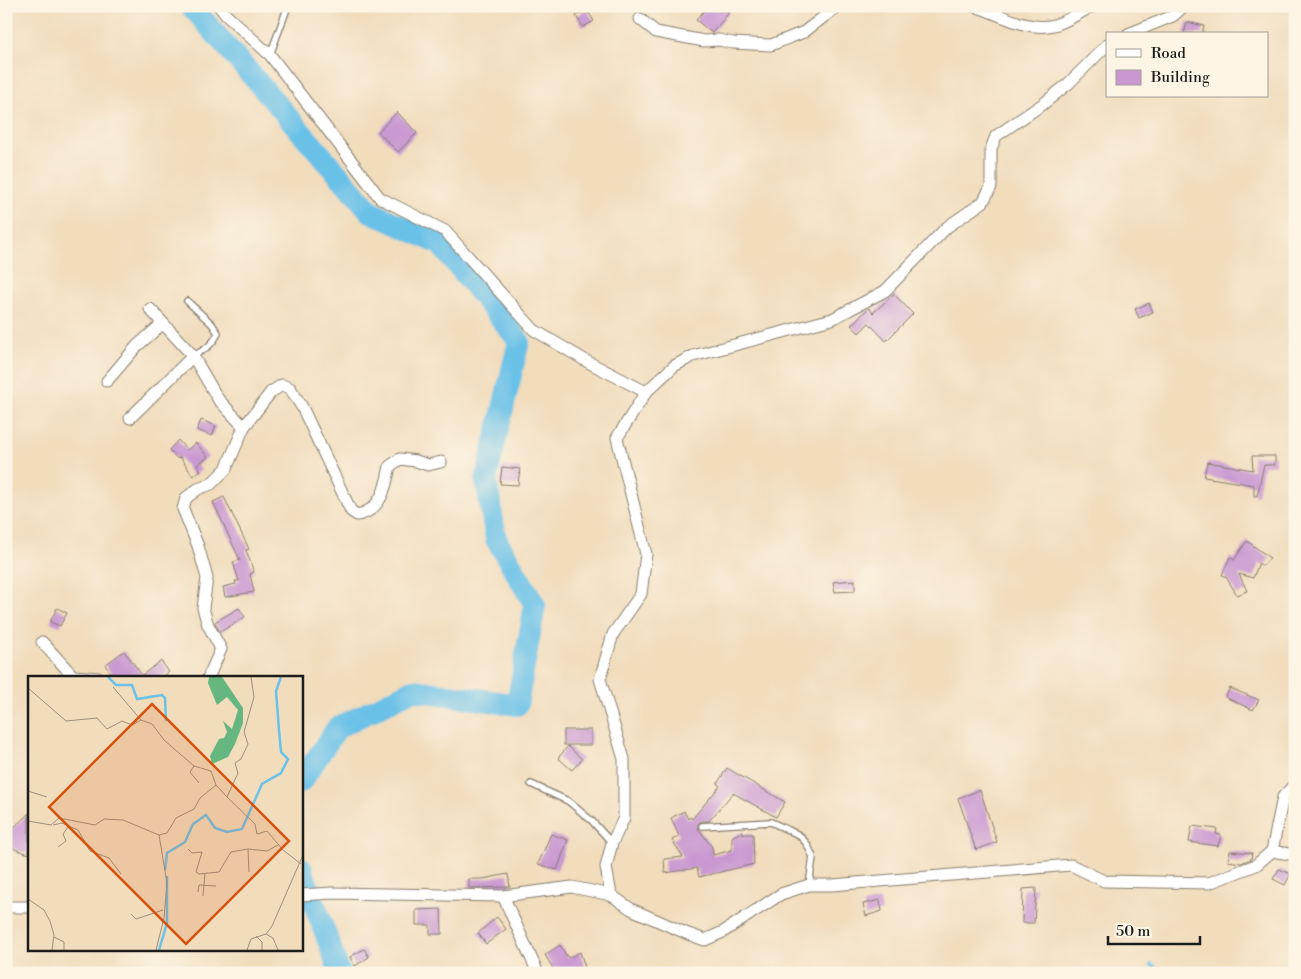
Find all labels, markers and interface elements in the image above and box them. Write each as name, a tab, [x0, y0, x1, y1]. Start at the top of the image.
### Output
legend	[1106, 32, 1268, 98]
text: Road	[1151, 44, 1186, 63]
text: Building	[1150, 68, 1210, 87]
inset map	[28, 676, 302, 952]
scale bar	[1108, 914, 1201, 946]
text: 50 m	[1116, 922, 1150, 941]

